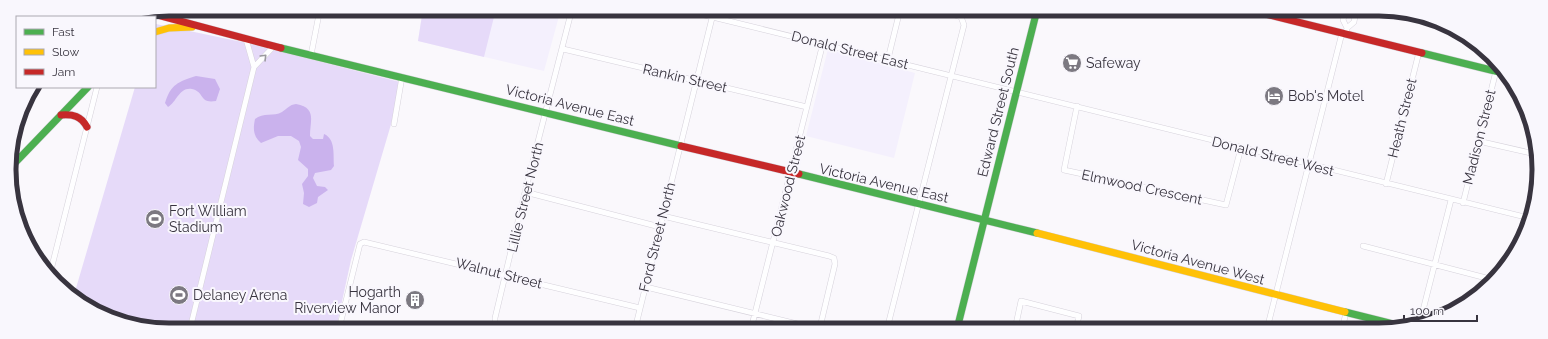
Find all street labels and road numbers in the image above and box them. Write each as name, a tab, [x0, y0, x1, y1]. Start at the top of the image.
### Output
street label: Donald Street East	[790, 28, 911, 72]
street label: Edward Street South	[974, 45, 1022, 179]
street label: Rankin Street	[641, 61, 729, 96]
street label: Heath Street	[1384, 76, 1420, 159]
street label: Victoria Avenue East	[504, 81, 636, 129]
street label: Madison Street	[1459, 88, 1499, 186]
street label: Oakwood Street	[768, 133, 808, 239]
street label: Donald Street West	[1210, 133, 1336, 179]
street label: Lillie Street North	[504, 140, 546, 254]
street label: Victoria Avenue East	[818, 160, 950, 206]
street label: Elmwood Crescent	[1080, 166, 1204, 208]
street label: Ford Street North	[636, 181, 678, 293]
street label: Victoria Avenue West	[1130, 236, 1267, 288]
street label: Walnut Street	[454, 254, 544, 292]

